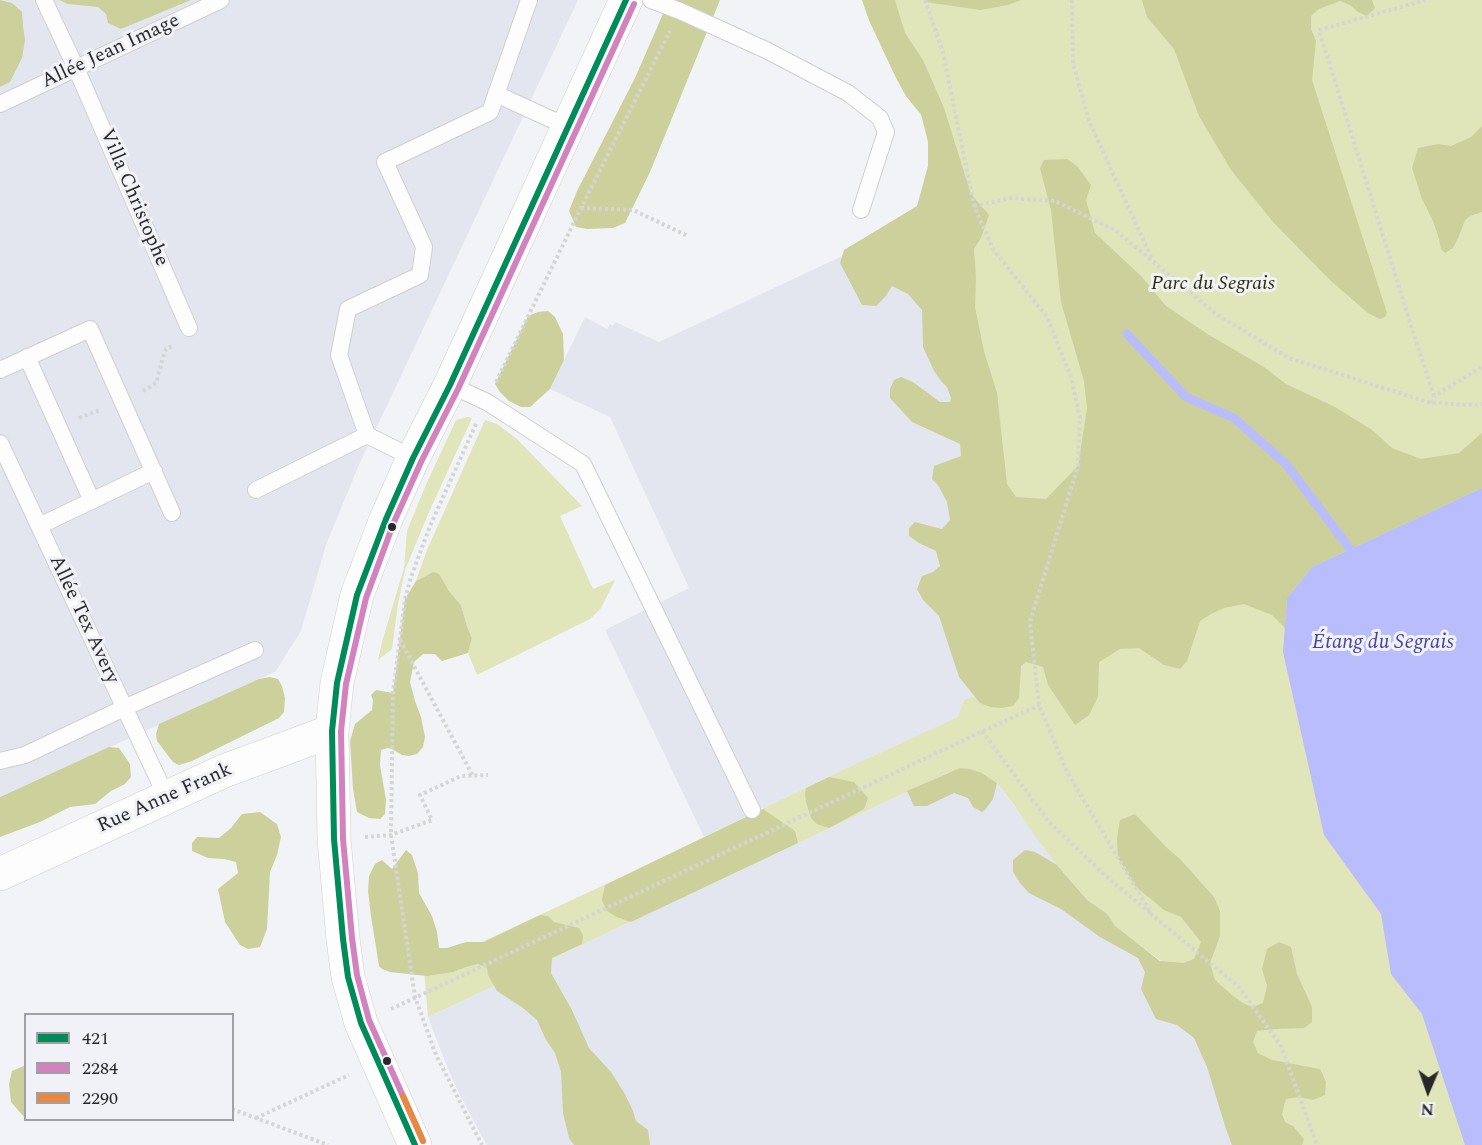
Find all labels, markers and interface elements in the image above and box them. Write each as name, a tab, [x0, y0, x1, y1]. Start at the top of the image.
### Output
street label: Allée Jean Image	[38, 10, 184, 94]
street label: Villa Christophe	[93, 126, 173, 270]
park label: Parc du Segrais	[1151, 273, 1275, 297]
unlabelled marker	[386, 521, 398, 533]
street label: Allée Tex Avery	[43, 552, 123, 688]
water label: Étang du Segrais	[1312, 631, 1454, 657]
street label: Rue Anne Frank	[94, 759, 236, 839]
legend	[24, 1013, 234, 1121]
text: 421	[82, 1025, 109, 1052]
text: 2284	[82, 1055, 118, 1082]
unlabelled marker	[381, 1055, 393, 1067]
north arrow	[1398, 1061, 1458, 1121]
text: 2290	[82, 1085, 118, 1112]
text: N	[1420, 1097, 1434, 1121]

